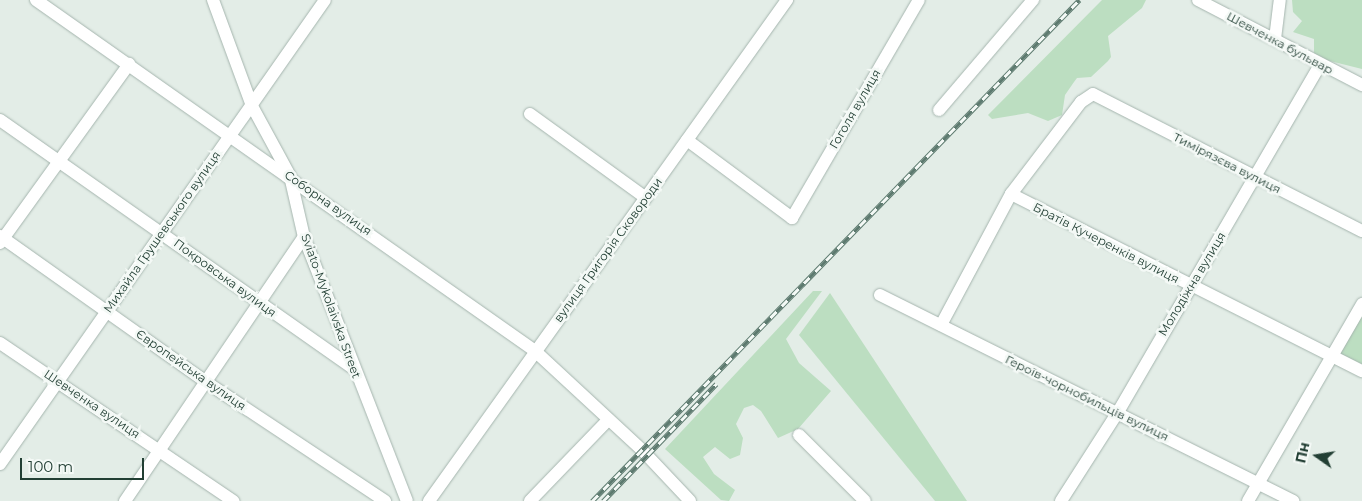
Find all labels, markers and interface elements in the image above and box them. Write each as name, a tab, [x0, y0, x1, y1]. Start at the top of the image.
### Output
street label: Шевченка бульвар	[1224, 9, 1336, 77]
street label: Гоголя вулиця	[826, 67, 884, 151]
street label: Тимірязєва вулиця	[1171, 130, 1283, 196]
street label: Михайла Грушевського вулиця	[100, 148, 224, 316]
street label: Соборна вулиця	[282, 168, 374, 238]
street label: вулиця Григорія Сковороди	[551, 175, 665, 325]
street label: Братів Кучеренків вулиця	[1030, 200, 1182, 286]
street label: Молодіжна вулиця	[1155, 229, 1229, 339]
street label: Sviato-Mykolaivska Street	[298, 232, 364, 380]
street label: Покровська вулиця	[171, 236, 279, 320]
street label: Європейська вулиця	[133, 327, 249, 413]
street label: Героїв-чорнобильців вулиця	[1003, 352, 1171, 444]
street label: Шевченка вулиця	[41, 367, 143, 441]
north arrow	[1292, 431, 1342, 481]
text: Пн	[1291, 440, 1314, 465]
scale bar	[22, 448, 146, 480]
text: 100 m	[28, 457, 73, 476]

